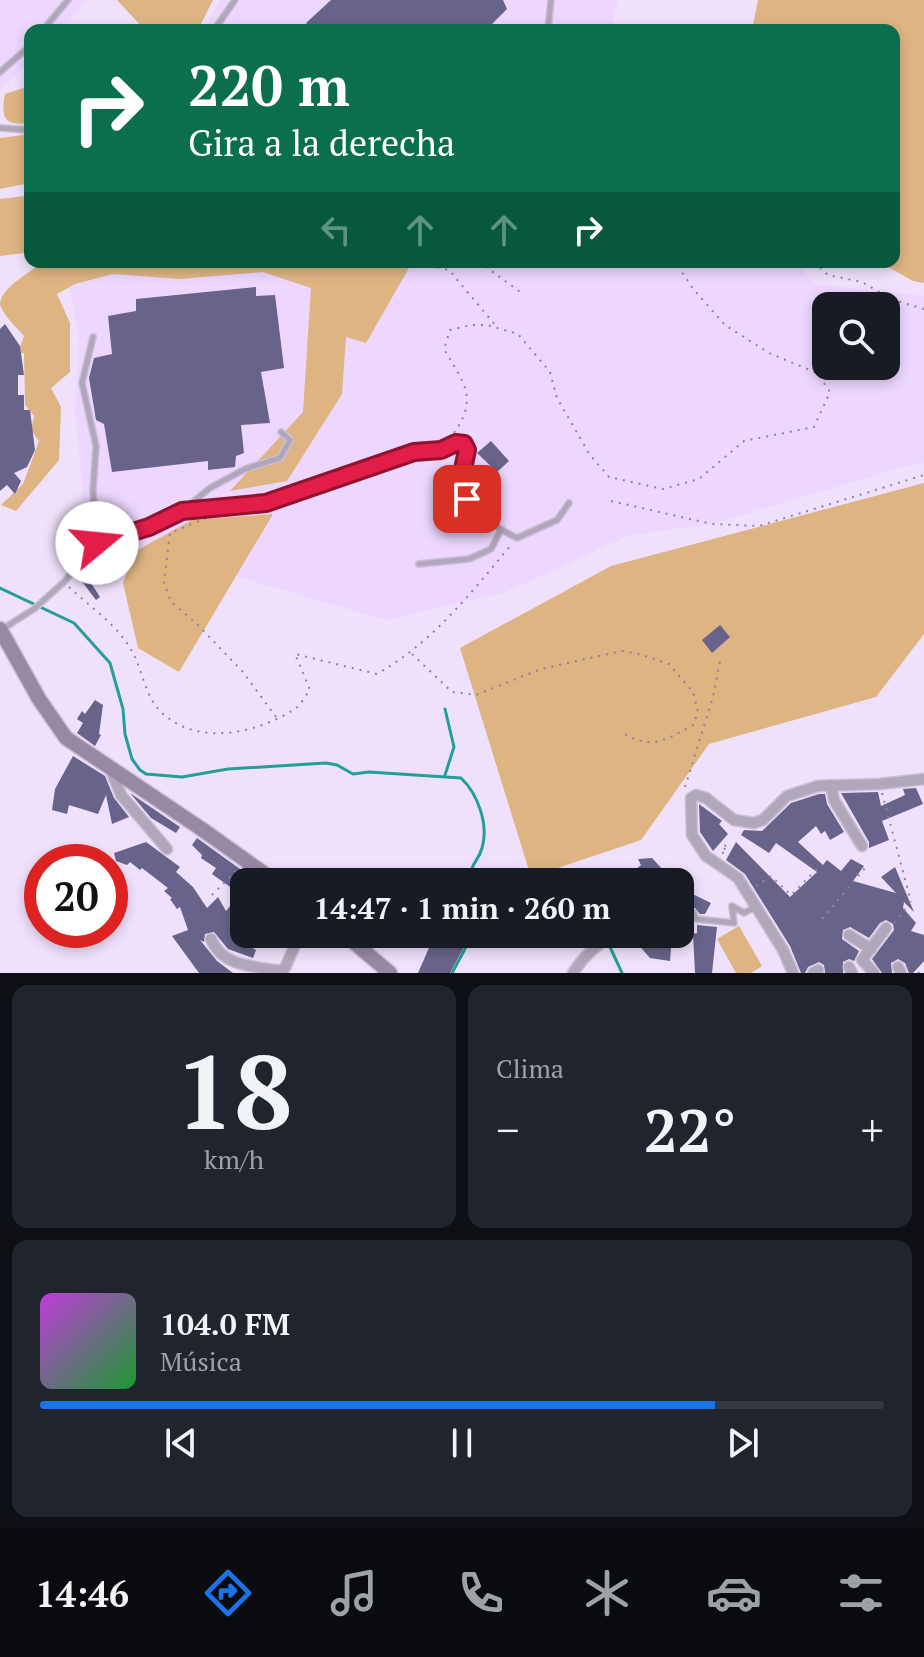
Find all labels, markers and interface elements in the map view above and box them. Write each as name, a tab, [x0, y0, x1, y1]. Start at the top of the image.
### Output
text: 220 m	[188, 48, 350, 122]
icon: right	[56, 56, 160, 160]
text: Gira a la derecha	[188, 119, 455, 166]
icon: left	[314, 208, 358, 252]
icon: ahead	[398, 208, 442, 252]
icon: ahead	[482, 208, 526, 252]
icon: right	[566, 208, 610, 252]
map controls	[812, 292, 900, 380]
button: search	[812, 292, 900, 380]
pin	[433, 465, 501, 533]
icon: arrive	[445, 477, 489, 521]
position arrow	[55, 501, 139, 585]
speed limit sign: 20	[24, 844, 128, 948]
text: 14:47 · 1 min · 260 m	[314, 888, 610, 928]
text: 18	[175, 1021, 293, 1159]
text: Clima	[496, 1051, 564, 1085]
text: 22°	[644, 1090, 736, 1169]
text: −	[496, 1100, 519, 1159]
text: +	[861, 1100, 884, 1159]
text: km/h	[204, 1142, 264, 1176]
text: 104.0 FM	[160, 1304, 290, 1344]
text: Música	[160, 1344, 242, 1378]
icon: previous	[159, 1421, 203, 1465]
icon: pause	[440, 1421, 484, 1465]
icon: next	[721, 1421, 765, 1465]
icon: directions	[200, 1565, 256, 1621]
icon: music	[326, 1565, 382, 1621]
icon: phone	[453, 1565, 509, 1621]
icon: climate	[579, 1565, 635, 1621]
icon: car	[706, 1565, 762, 1621]
icon: filters	[833, 1565, 889, 1621]
text: 14:46	[35, 1570, 129, 1617]

